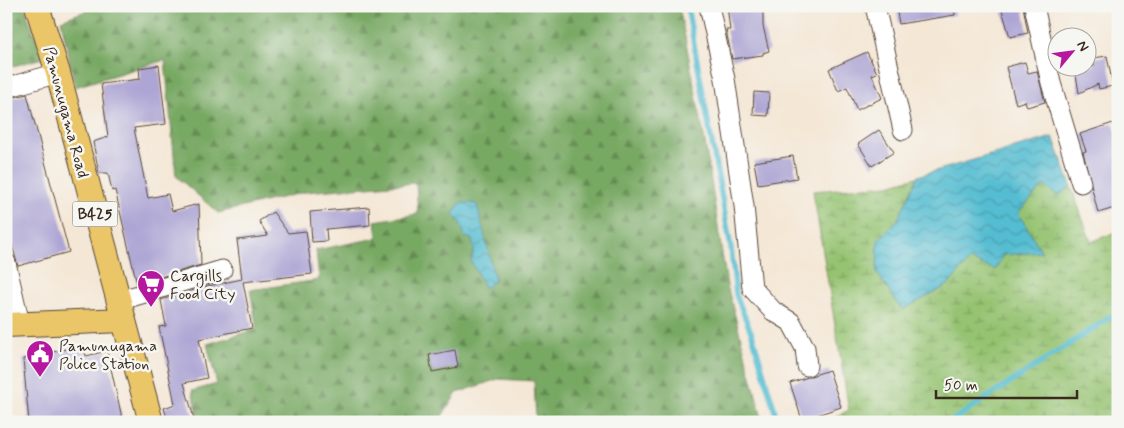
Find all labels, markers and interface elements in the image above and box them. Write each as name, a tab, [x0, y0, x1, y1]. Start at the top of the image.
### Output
north arrow	[1046, 28, 1096, 78]
text: N	[1072, 38, 1093, 55]
street label: Pamunugama Road	[38, 44, 93, 180]
road number: B425	[72, 202, 118, 226]
place label: Cargills Food City	[170, 266, 235, 305]
supermarket icon: Cargills Food City	[136, 269, 166, 308]
place label: Pamunugama Police Station	[59, 336, 157, 375]
public building icon: Pamunugama Police Station	[25, 339, 55, 378]
scale bar	[936, 368, 1078, 400]
text: 50 m	[944, 376, 978, 396]

